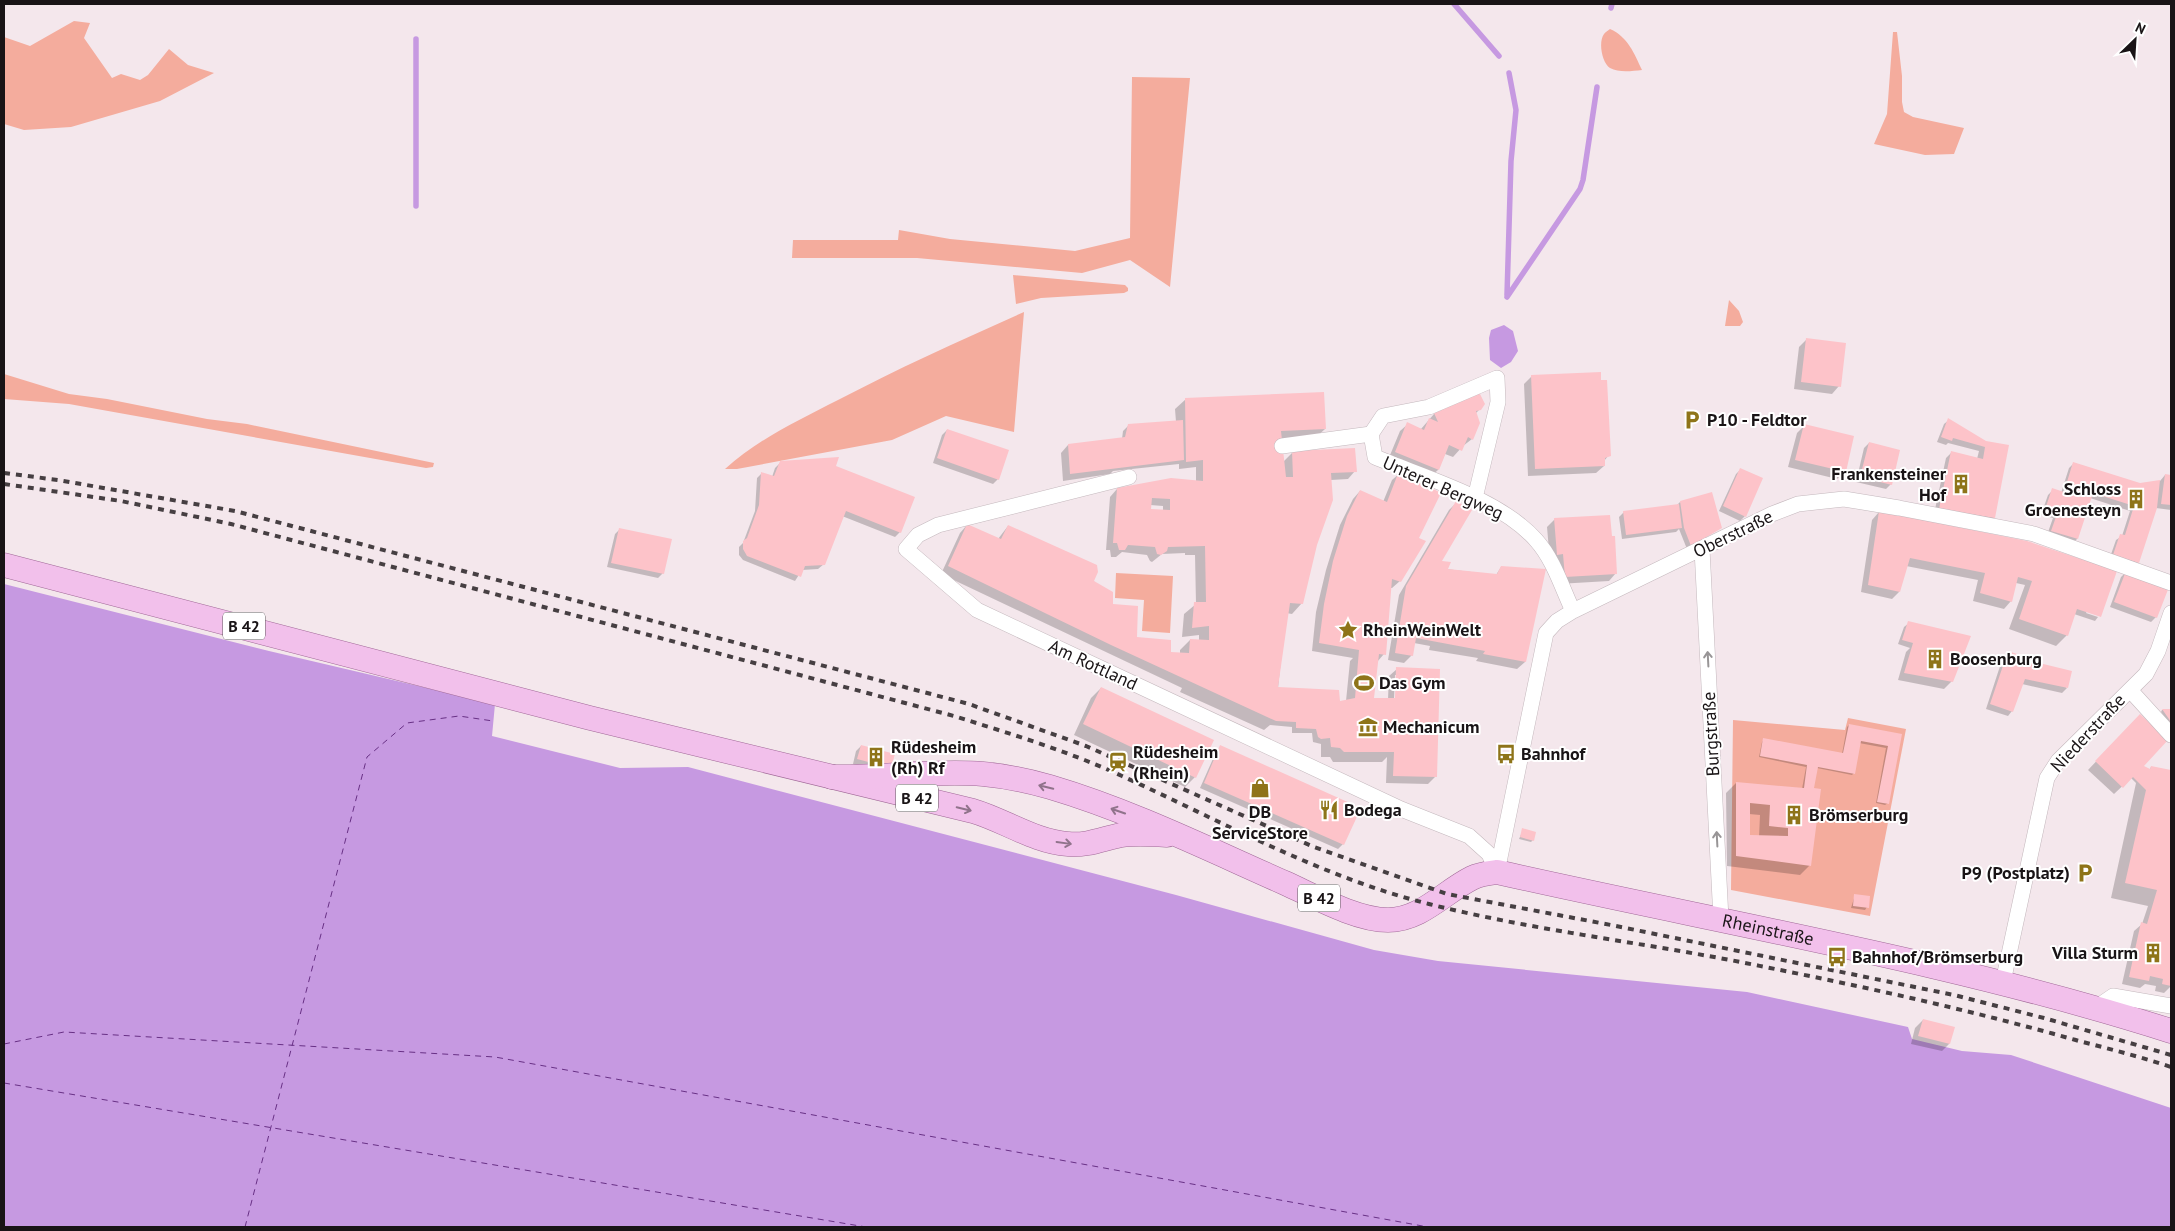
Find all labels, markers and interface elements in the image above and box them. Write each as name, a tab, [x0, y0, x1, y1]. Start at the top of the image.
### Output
north arrow	[2110, 15, 2160, 65]
text: N	[2133, 18, 2148, 38]
place label: P10 - Feldtor	[1707, 408, 1807, 431]
parking icon: P10 - Feldtor	[1681, 409, 1703, 431]
street label: Unterer Bergweg	[1379, 451, 1507, 524]
place label: Frankensteiner Hof	[1831, 462, 1947, 506]
building icon: Frankensteiner Hof	[1950, 473, 1972, 495]
place label: Schloss Groenesteyn	[2025, 477, 2121, 521]
building icon: Schloss Groenesteyn	[2125, 488, 2147, 510]
street label: Oberstraße	[1689, 504, 1776, 563]
road number: B 42	[223, 612, 265, 640]
place label: RheinWeinWelt	[1363, 618, 1482, 641]
place icon: RheinWeinWelt	[1337, 619, 1359, 641]
street label: Am Rottland	[1045, 634, 1141, 695]
place label: Boosenburg	[1950, 647, 2042, 670]
building icon: Boosenburg	[1924, 648, 1946, 670]
one-way arrow	[1703, 651, 1712, 667]
place label: Das Gym	[1379, 671, 1446, 694]
sports icon: Das Gym	[1353, 672, 1375, 694]
street label: Niederstraße	[2045, 688, 2130, 777]
street label: Burgstraße	[1697, 691, 1724, 777]
place label: Mechanicum	[1383, 715, 1480, 738]
museum icon: Mechanicum	[1357, 716, 1379, 738]
place label: Rüdesheim (Rh) Rf	[891, 735, 976, 779]
place label: Rüdesheim (Rhein)	[1133, 740, 1218, 784]
place label: Bahnhof	[1521, 742, 1586, 765]
bus stop icon: Bahnhof	[1495, 743, 1517, 765]
building icon: Rüdesheim (Rh) Rf	[865, 746, 887, 768]
station icon: Rüdesheim (Rhein)	[1107, 751, 1129, 773]
shop icon: DB ServiceStore	[1249, 777, 1271, 799]
one-way arrow	[1038, 781, 1054, 791]
road number: B 42	[896, 784, 938, 811]
place label: Bodega	[1344, 798, 1402, 821]
restaurant icon: Bodega	[1318, 799, 1340, 821]
place label: DB ServiceStore	[1212, 800, 1308, 844]
place label: Brömserburg	[1809, 803, 1908, 826]
building icon: Brömserburg	[1783, 804, 1805, 826]
one-way arrow	[956, 805, 972, 814]
one-way arrow	[1111, 806, 1127, 815]
one-way arrow	[1712, 831, 1721, 847]
one-way arrow	[1055, 839, 1071, 849]
place label: P9 (Postplatz)	[1962, 861, 2070, 884]
parking icon: P9 (Postplatz)	[2074, 862, 2096, 884]
road number: B 42	[1298, 884, 1340, 911]
street label: Rheinstraße	[1720, 909, 1816, 950]
place label: Villa Sturm	[2051, 941, 2138, 964]
building icon: Villa Sturm	[2142, 942, 2164, 964]
place label: Bahnhof/Brömserburg	[1852, 945, 2023, 968]
bus stop icon: Bahnhof/Brömserburg	[1826, 946, 1848, 968]

